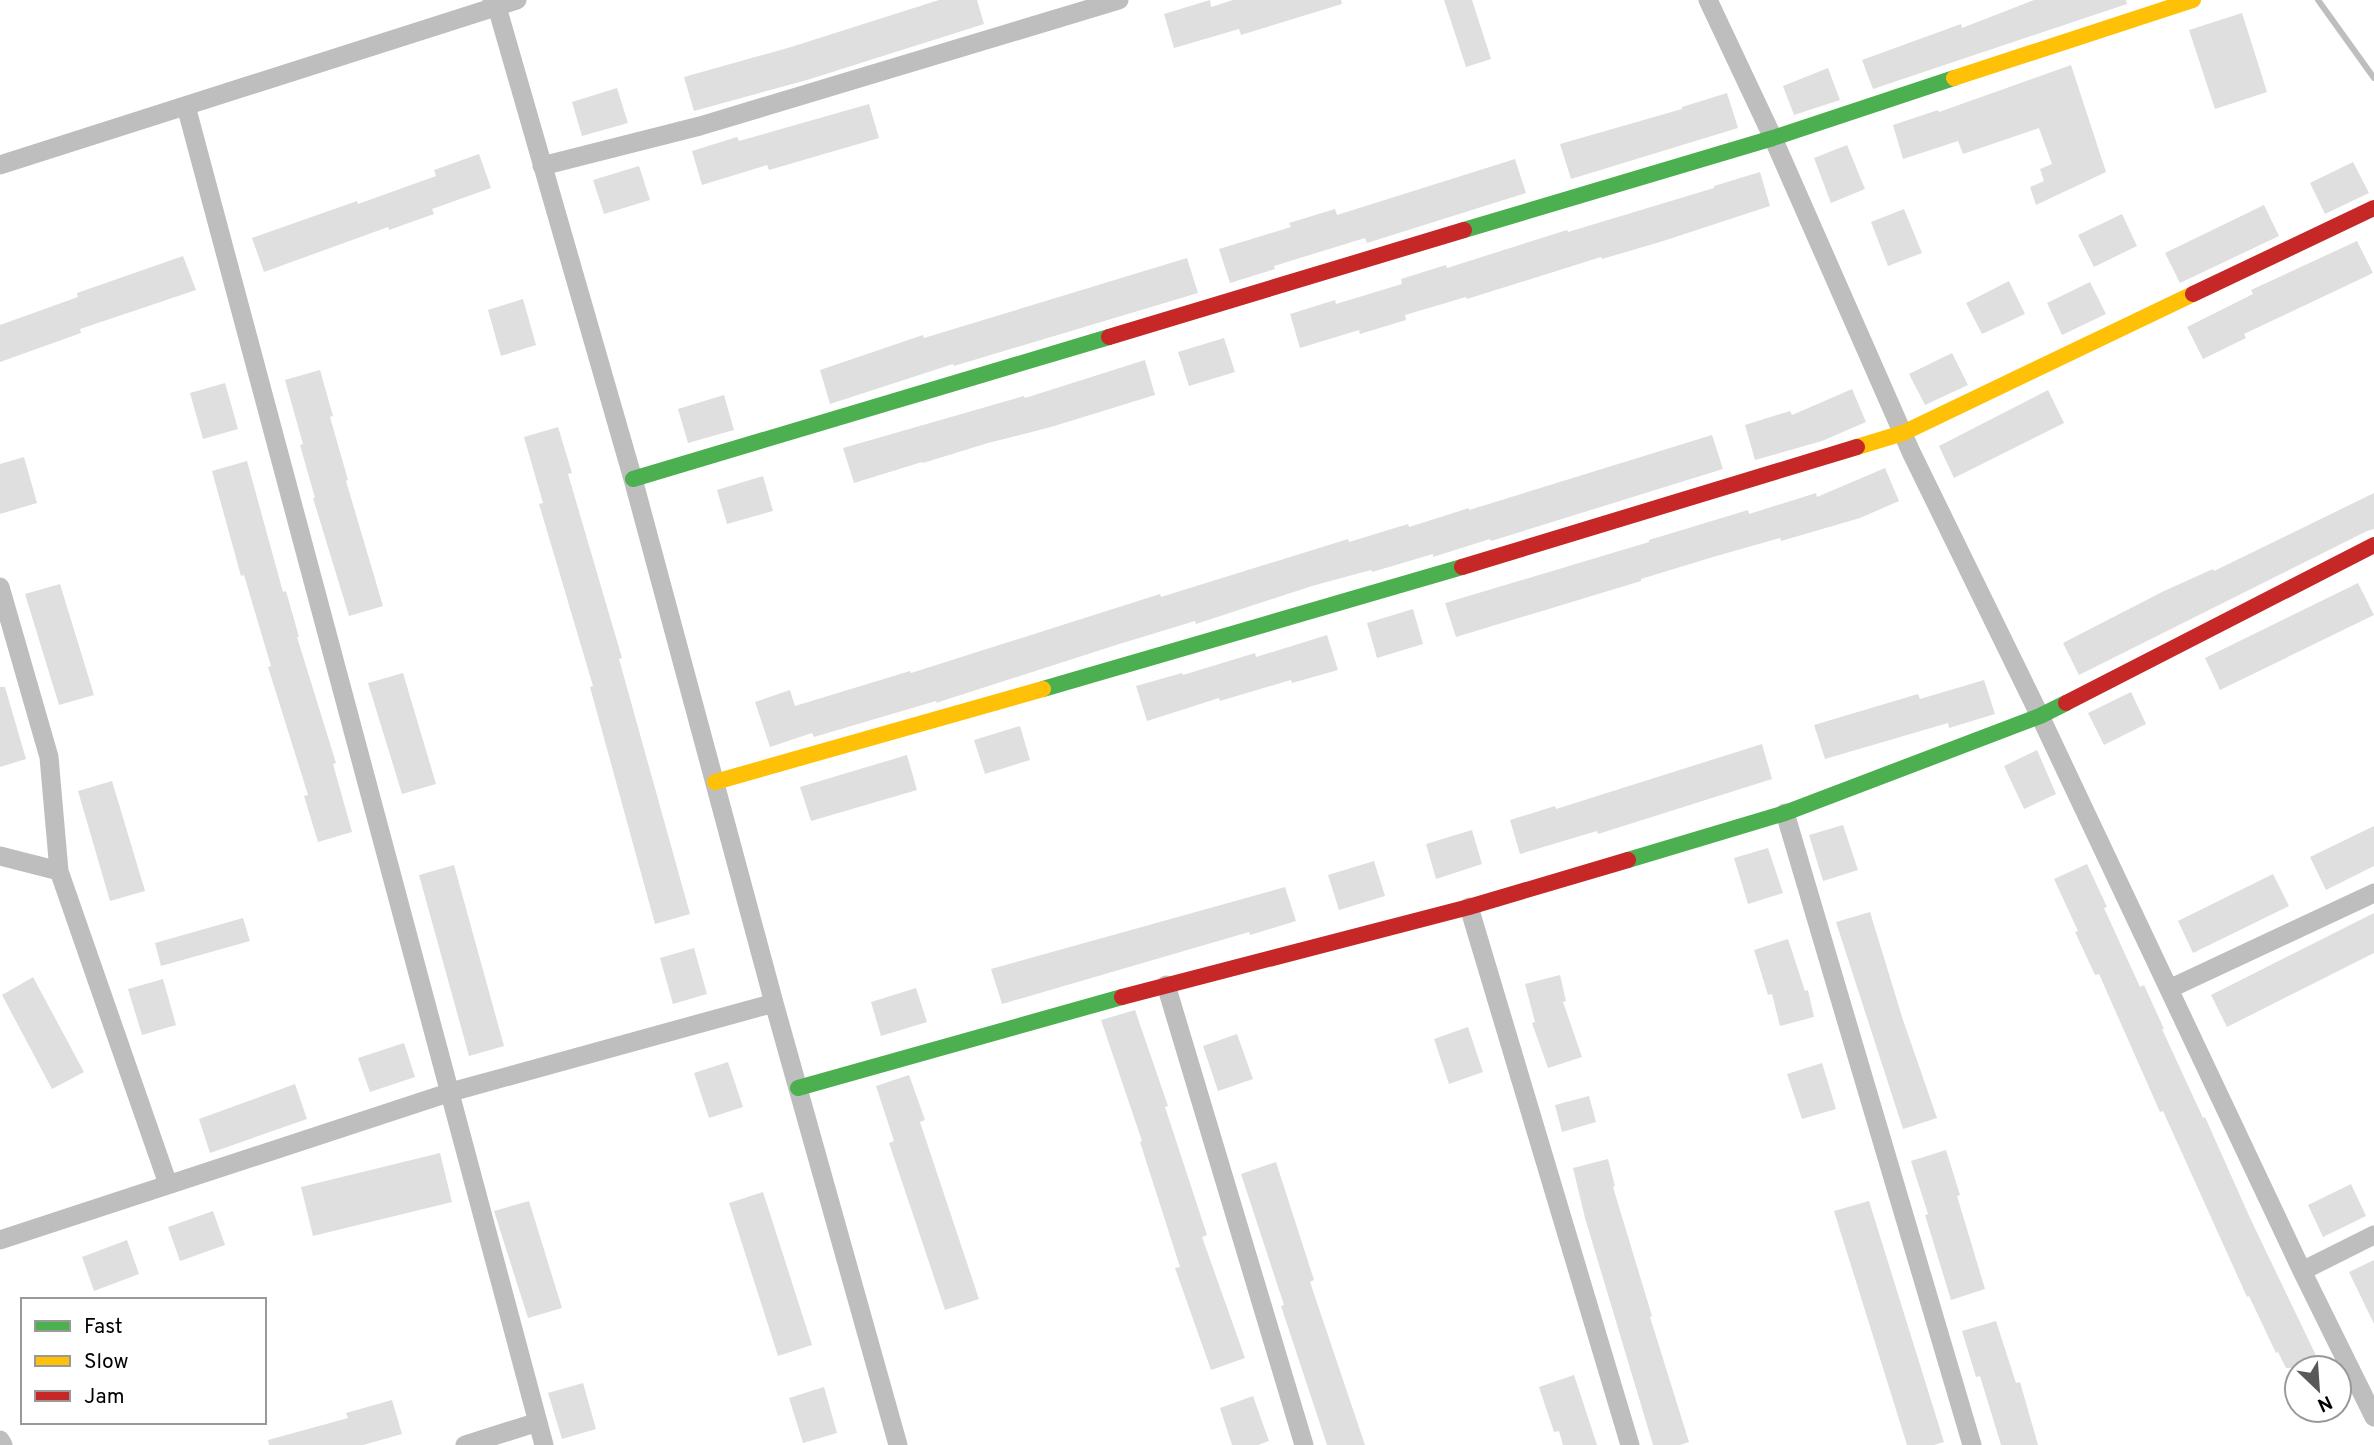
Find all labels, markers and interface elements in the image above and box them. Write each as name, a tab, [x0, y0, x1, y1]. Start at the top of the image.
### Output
legend	[21, 1298, 266, 1424]
text: Fast	[84, 1314, 123, 1341]
text: Slow	[84, 1349, 129, 1376]
north arrow	[2283, 1354, 2353, 1424]
text: Jam	[84, 1384, 125, 1411]
text: N	[2313, 1389, 2336, 1416]

